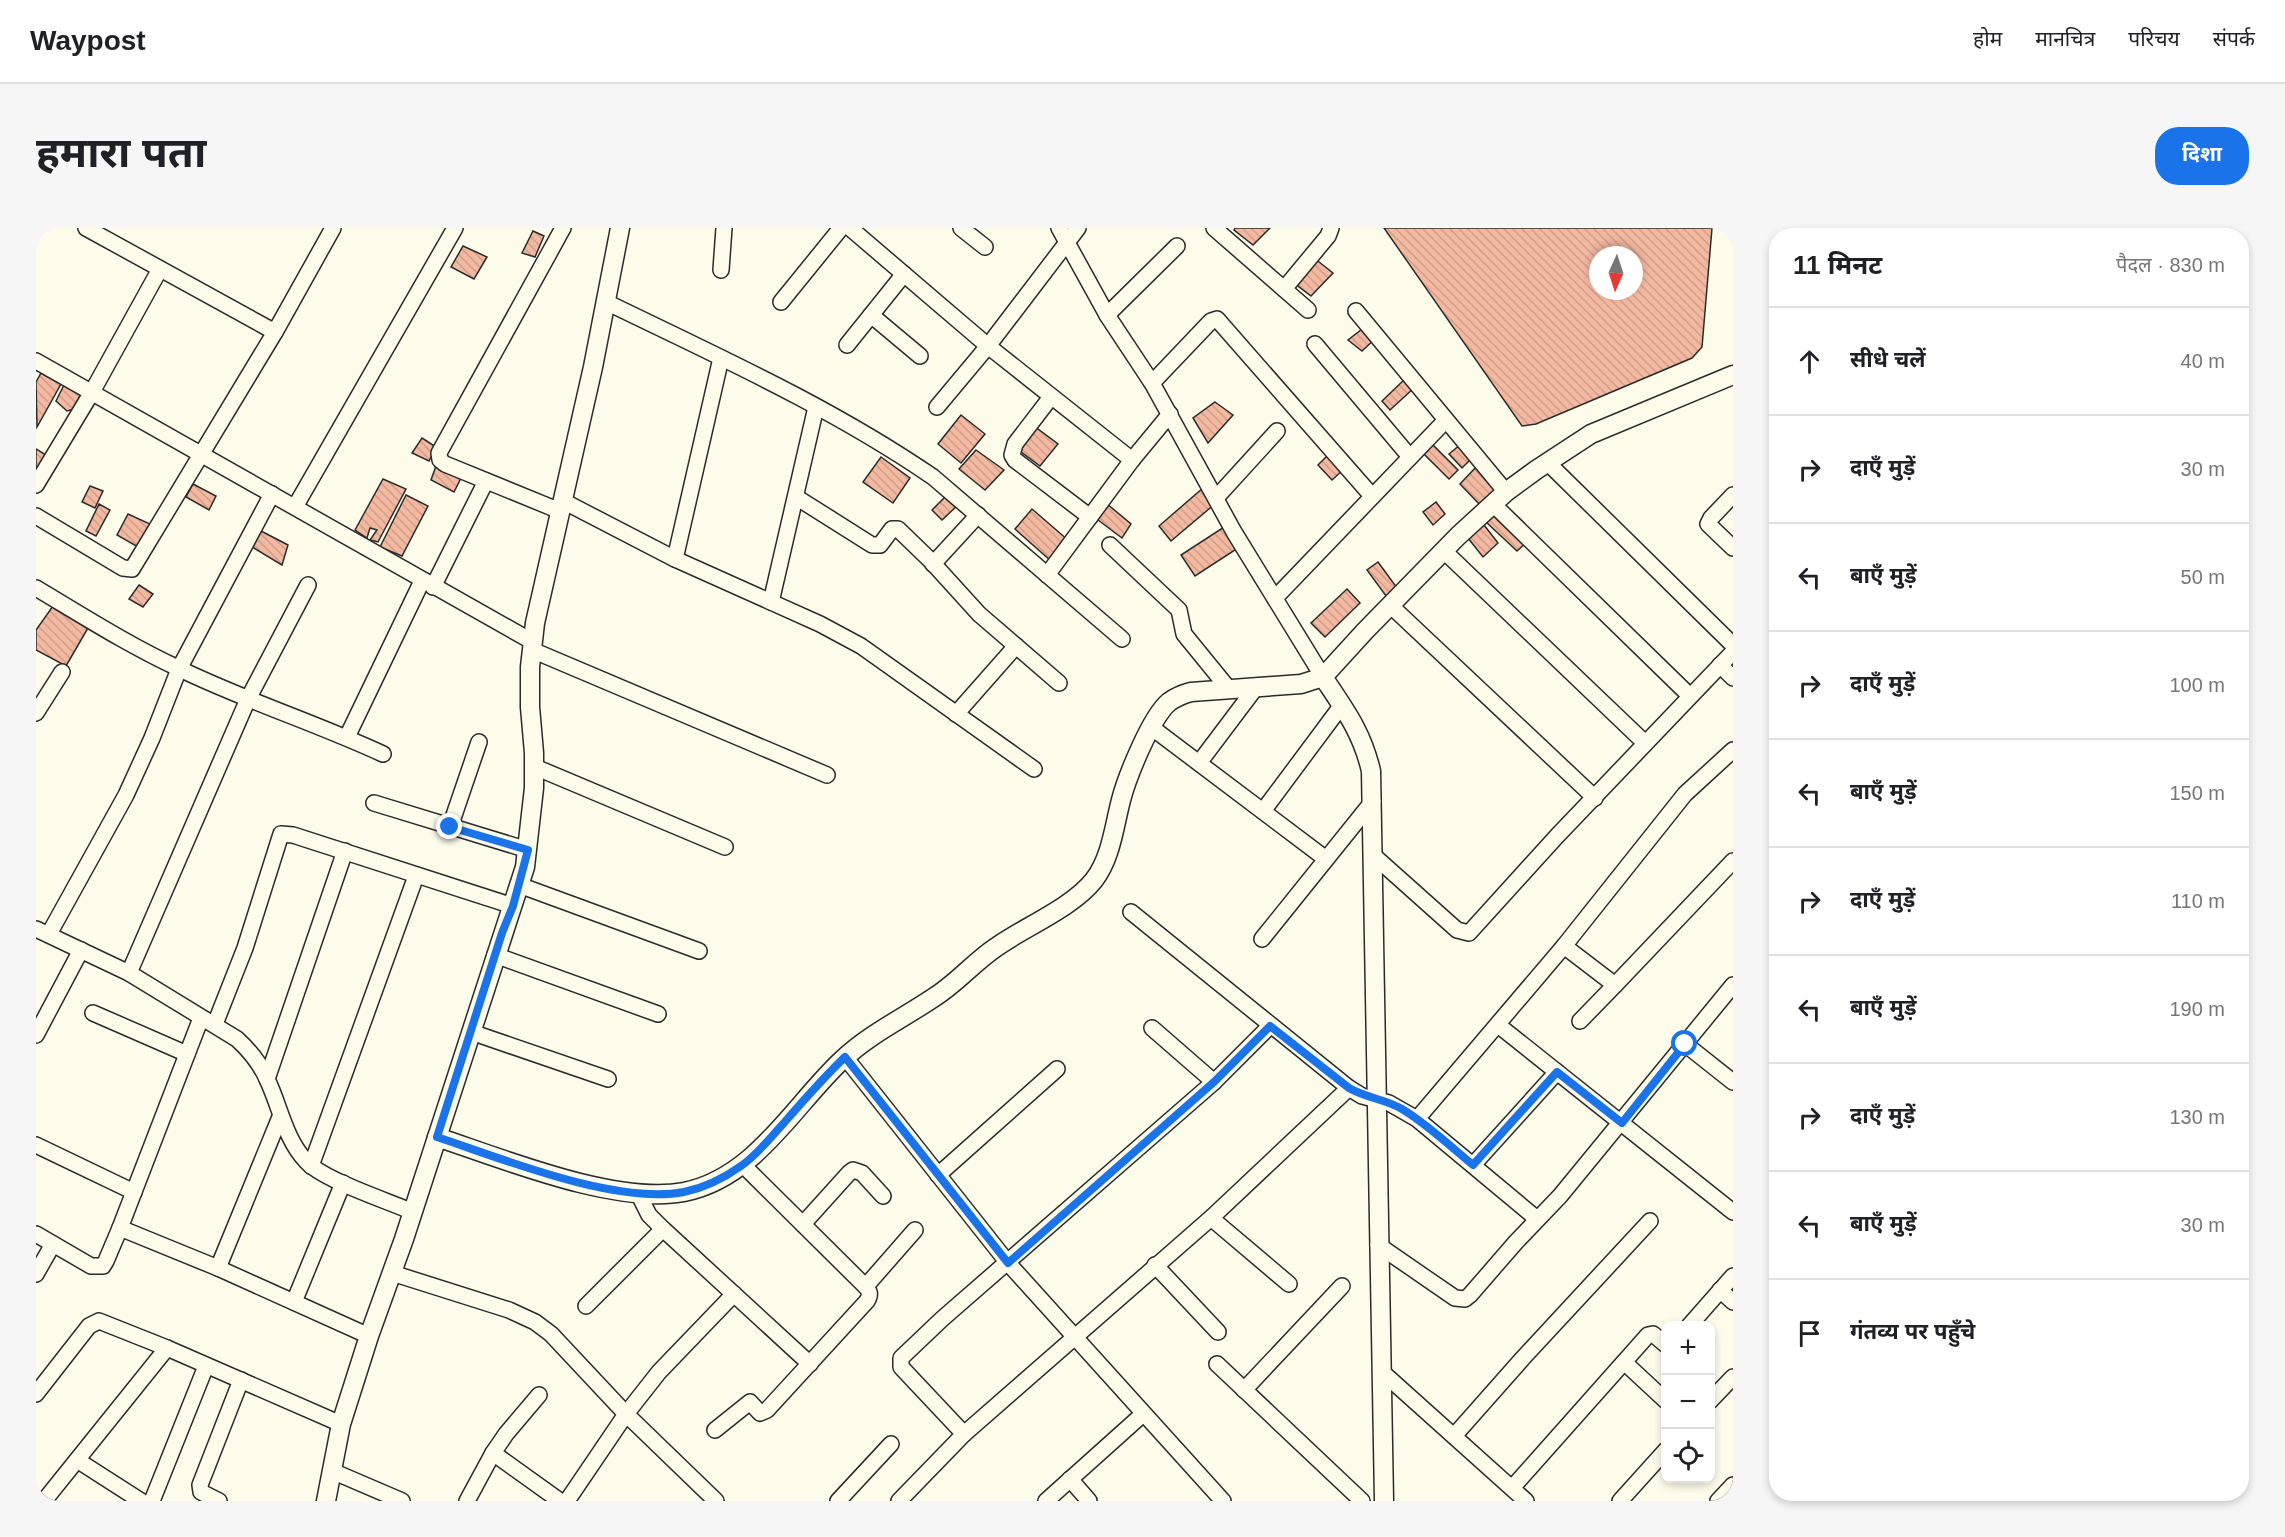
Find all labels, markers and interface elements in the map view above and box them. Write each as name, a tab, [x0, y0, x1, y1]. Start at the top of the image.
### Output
text: Waypost	[30, 25, 146, 56]
text: होम	[1973, 27, 2002, 50]
text: मानचित्र	[2035, 27, 2095, 50]
text: परिचय	[2128, 27, 2180, 50]
text: संपर्क	[2213, 27, 2255, 50]
button: दिशा	[2155, 127, 2249, 185]
text: हमारा पता	[36, 129, 206, 176]
north arrow	[1589, 246, 1643, 300]
text: 11 मिनट	[1793, 250, 1882, 280]
text: पैदल · 830 m	[2116, 254, 2225, 276]
icon: ahead	[1793, 345, 1826, 378]
text: सीधे चलें	[1850, 347, 1925, 372]
text: 40 m	[2181, 350, 2225, 372]
icon: right	[1793, 453, 1826, 486]
text: दाएँ मुड़ें	[1850, 455, 1915, 480]
text: 30 m	[2181, 458, 2225, 480]
icon: left	[1793, 561, 1826, 594]
text: बाएँ मुड़ें	[1850, 563, 1916, 588]
text: 50 m	[2181, 566, 2225, 588]
icon: right	[1793, 669, 1826, 702]
text: दाएँ मुड़ें	[1850, 671, 1915, 696]
text: 100 m	[2169, 674, 2225, 696]
icon: left	[1793, 777, 1826, 810]
text: बाएँ मुड़ें	[1850, 779, 1916, 804]
text: 150 m	[2169, 782, 2225, 804]
route end	[436, 813, 462, 839]
icon: right	[1793, 885, 1826, 918]
text: दाएँ मुड़ें	[1850, 887, 1915, 912]
text: 110 m	[2171, 890, 2225, 912]
icon: left	[1793, 993, 1826, 1026]
text: बाएँ मुड़ें	[1850, 995, 1916, 1020]
text: 190 m	[2169, 998, 2225, 1020]
route start	[1671, 1030, 1697, 1056]
icon: right	[1793, 1101, 1826, 1134]
text: दाएँ मुड़ें	[1850, 1103, 1915, 1128]
text: 130 m	[2169, 1106, 2225, 1128]
icon: left	[1793, 1209, 1826, 1242]
text: बाएँ मुड़ें	[1850, 1211, 1916, 1236]
text: 30 m	[2181, 1214, 2225, 1236]
icon: arrive	[1793, 1317, 1826, 1350]
text: गंतव्य पर पहुँचे	[1850, 1319, 1975, 1344]
map controls	[1661, 1321, 1715, 1483]
button: +	[1661, 1321, 1715, 1375]
button: −	[1661, 1375, 1715, 1429]
button: locate	[1661, 1429, 1715, 1483]

